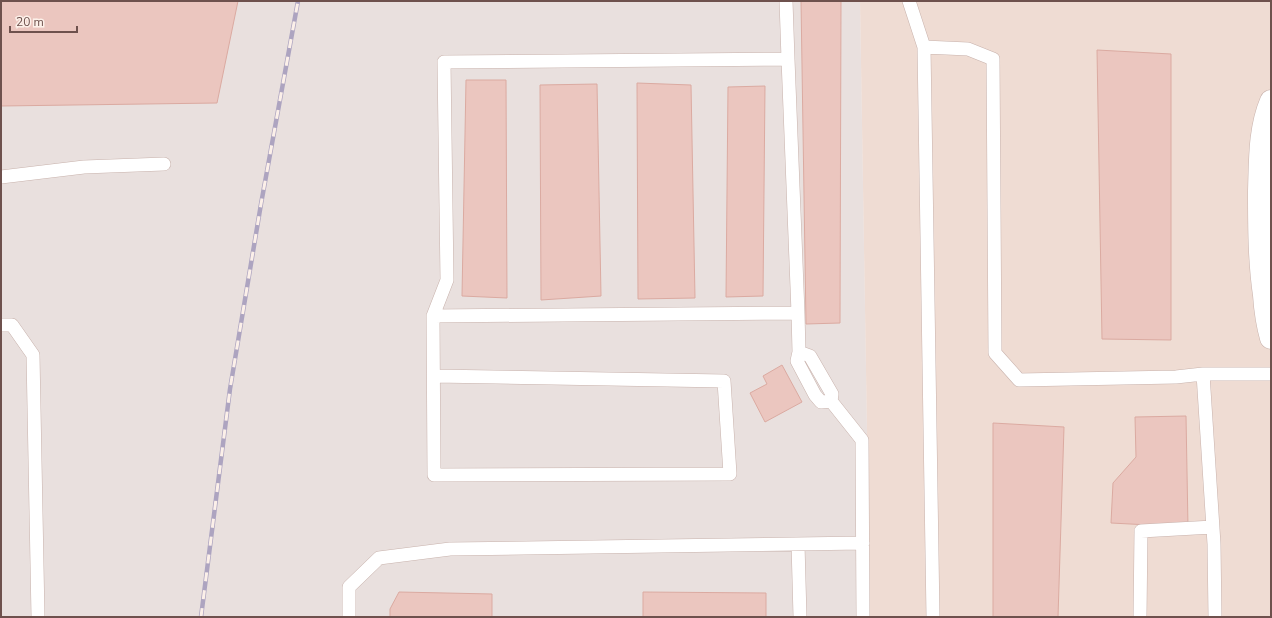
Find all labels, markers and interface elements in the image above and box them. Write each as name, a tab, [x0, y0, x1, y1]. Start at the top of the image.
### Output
scale bar	[10, 8, 77, 34]
text: 20 m	[16, 14, 44, 30]

